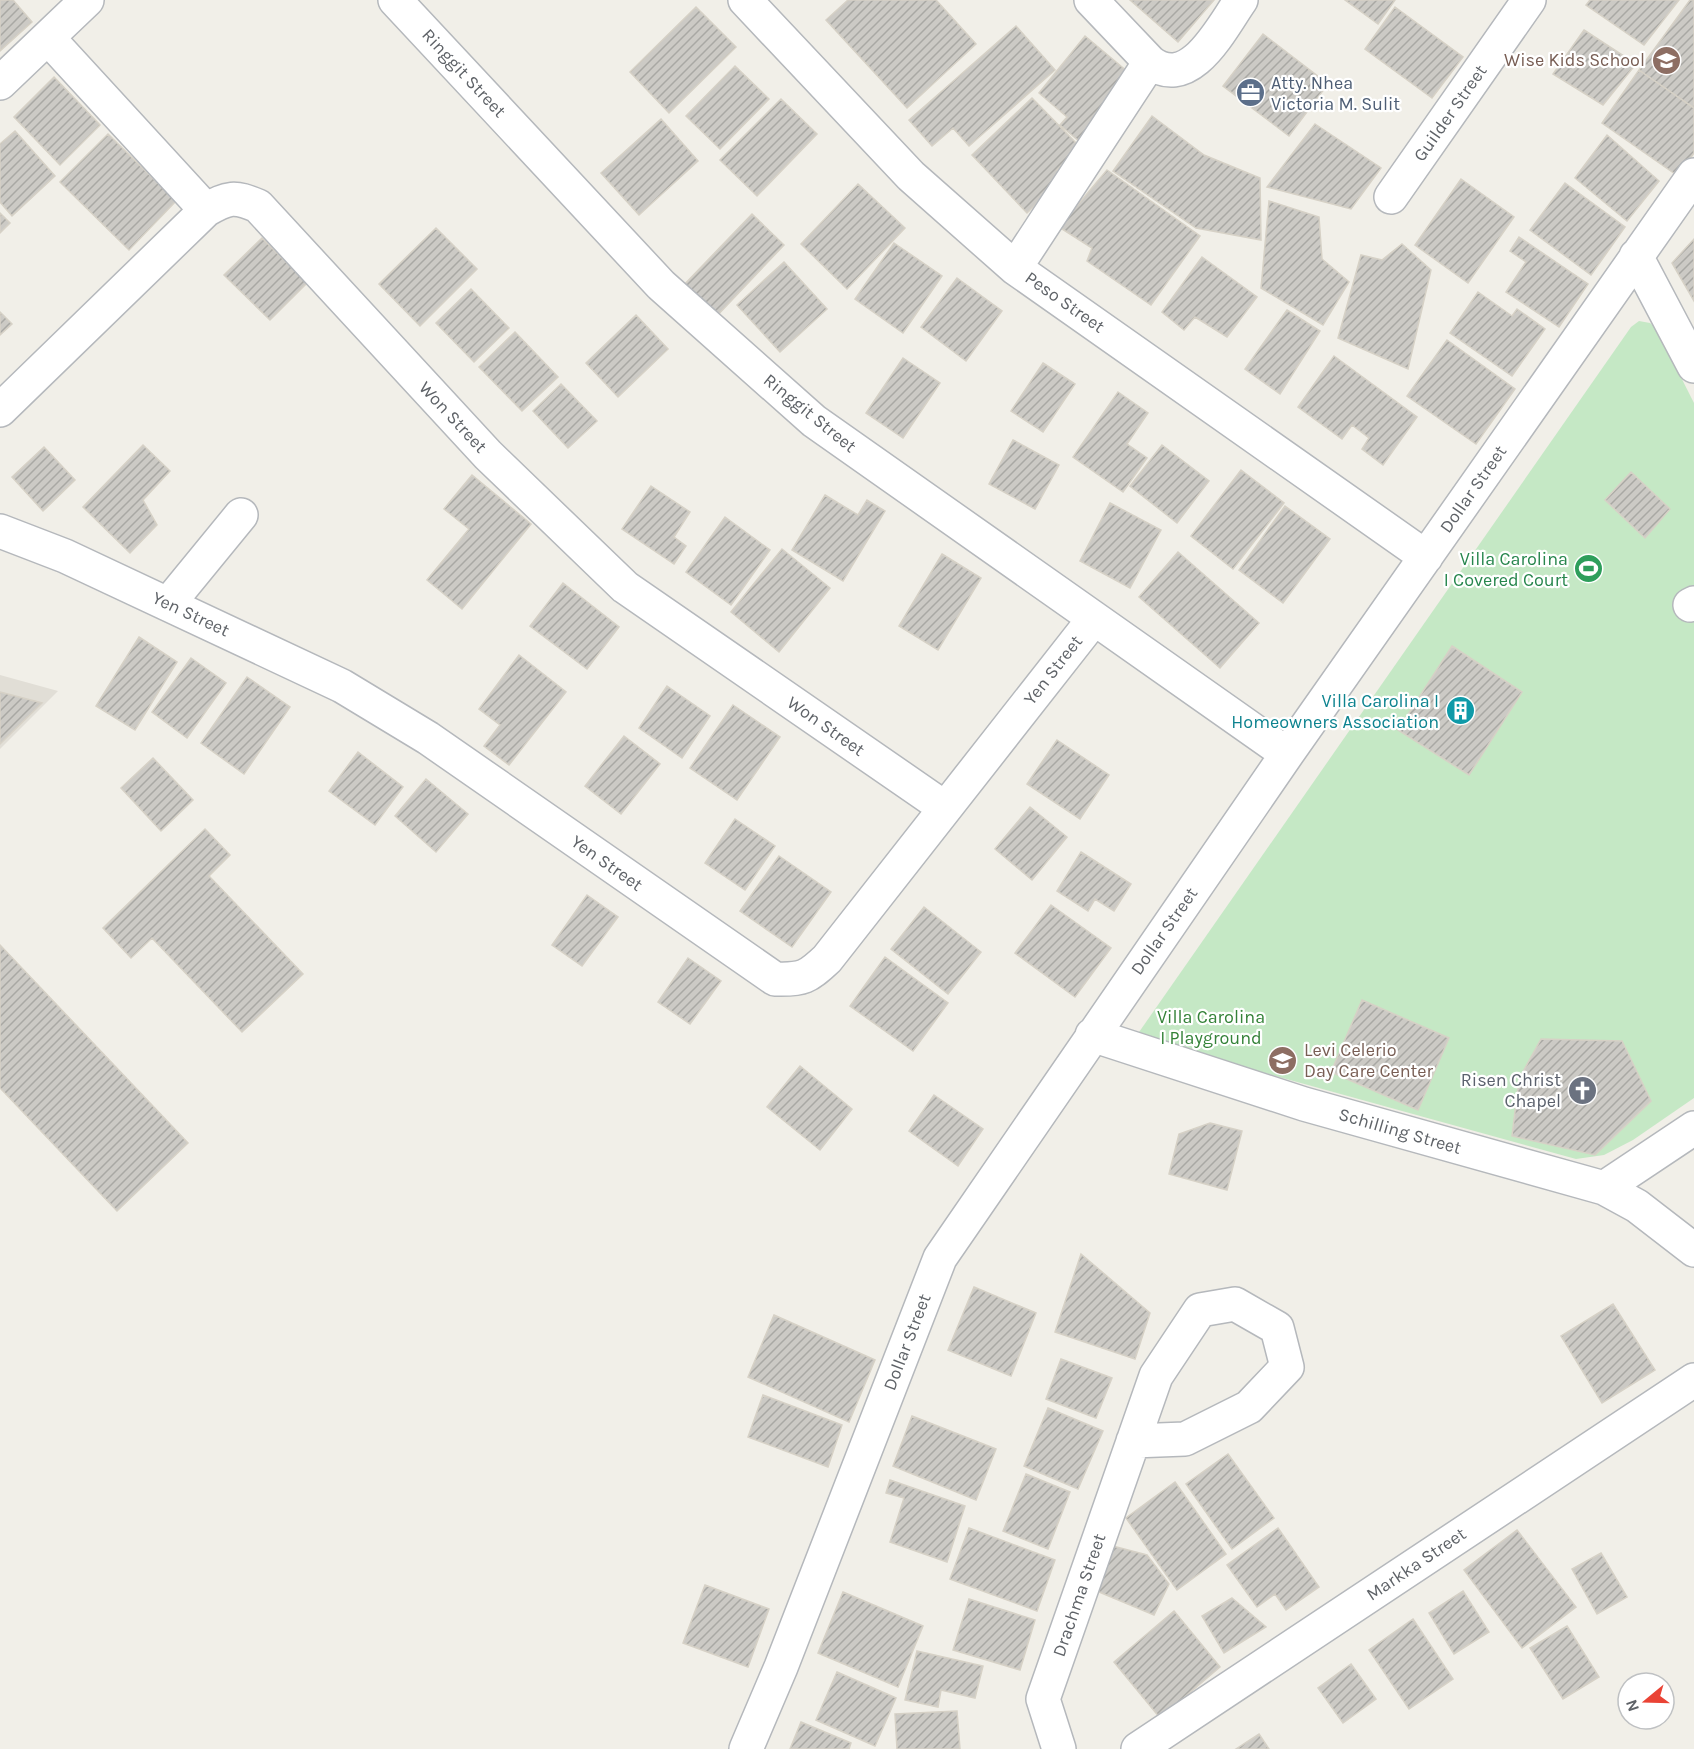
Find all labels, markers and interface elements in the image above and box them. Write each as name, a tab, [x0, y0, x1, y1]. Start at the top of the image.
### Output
street label: Ringgit Street	[417, 24, 511, 122]
school or university icon: Wise Kids School	[1650, 44, 1682, 76]
place label: Wise Kids School	[1504, 49, 1645, 71]
street label: Guilder Street	[1409, 60, 1492, 166]
place label: Atty. Nhea Victoria M. Sulit	[1271, 72, 1400, 115]
office icon: Atty. Nhea Victoria M. Sulit	[1234, 77, 1266, 109]
street label: Peso Street	[1021, 267, 1109, 338]
street label: Ringgit Street	[759, 369, 861, 457]
street label: Won Street	[414, 377, 492, 458]
street label: Dollar Street	[1435, 441, 1511, 537]
place label: Villa Carolina I Covered Court	[1444, 548, 1568, 591]
sports icon: Villa Carolina I Covered Court	[1573, 553, 1605, 585]
street label: Yen Street	[149, 587, 233, 641]
street label: Yen Street	[1019, 631, 1087, 709]
place label: Villa Carolina I Homeowners Association	[1231, 690, 1439, 733]
street label: Won Street	[783, 691, 869, 761]
building icon: Villa Carolina I Homeowners Association	[1444, 695, 1476, 727]
street label: Yen Street	[567, 830, 647, 896]
street label: Dollar Street	[1126, 883, 1202, 979]
park label: Villa Carolina I Playground	[1157, 1006, 1265, 1049]
place label: Levi Celerio Day Care Center	[1304, 1039, 1434, 1082]
school or university icon: Levi Celerio Day Care Center	[1267, 1044, 1299, 1076]
place label: Risen Christ Chapel	[1461, 1069, 1561, 1112]
church icon: Risen Christ Chapel	[1566, 1074, 1598, 1106]
street label: Schilling Street	[1336, 1103, 1464, 1159]
street label: Dollar Street	[878, 1290, 936, 1394]
street label: Markka Street	[1362, 1522, 1470, 1605]
street label: Drachma Street	[1048, 1530, 1110, 1660]
north arrow	[1616, 1671, 1676, 1731]
text: N	[1621, 1697, 1643, 1714]

